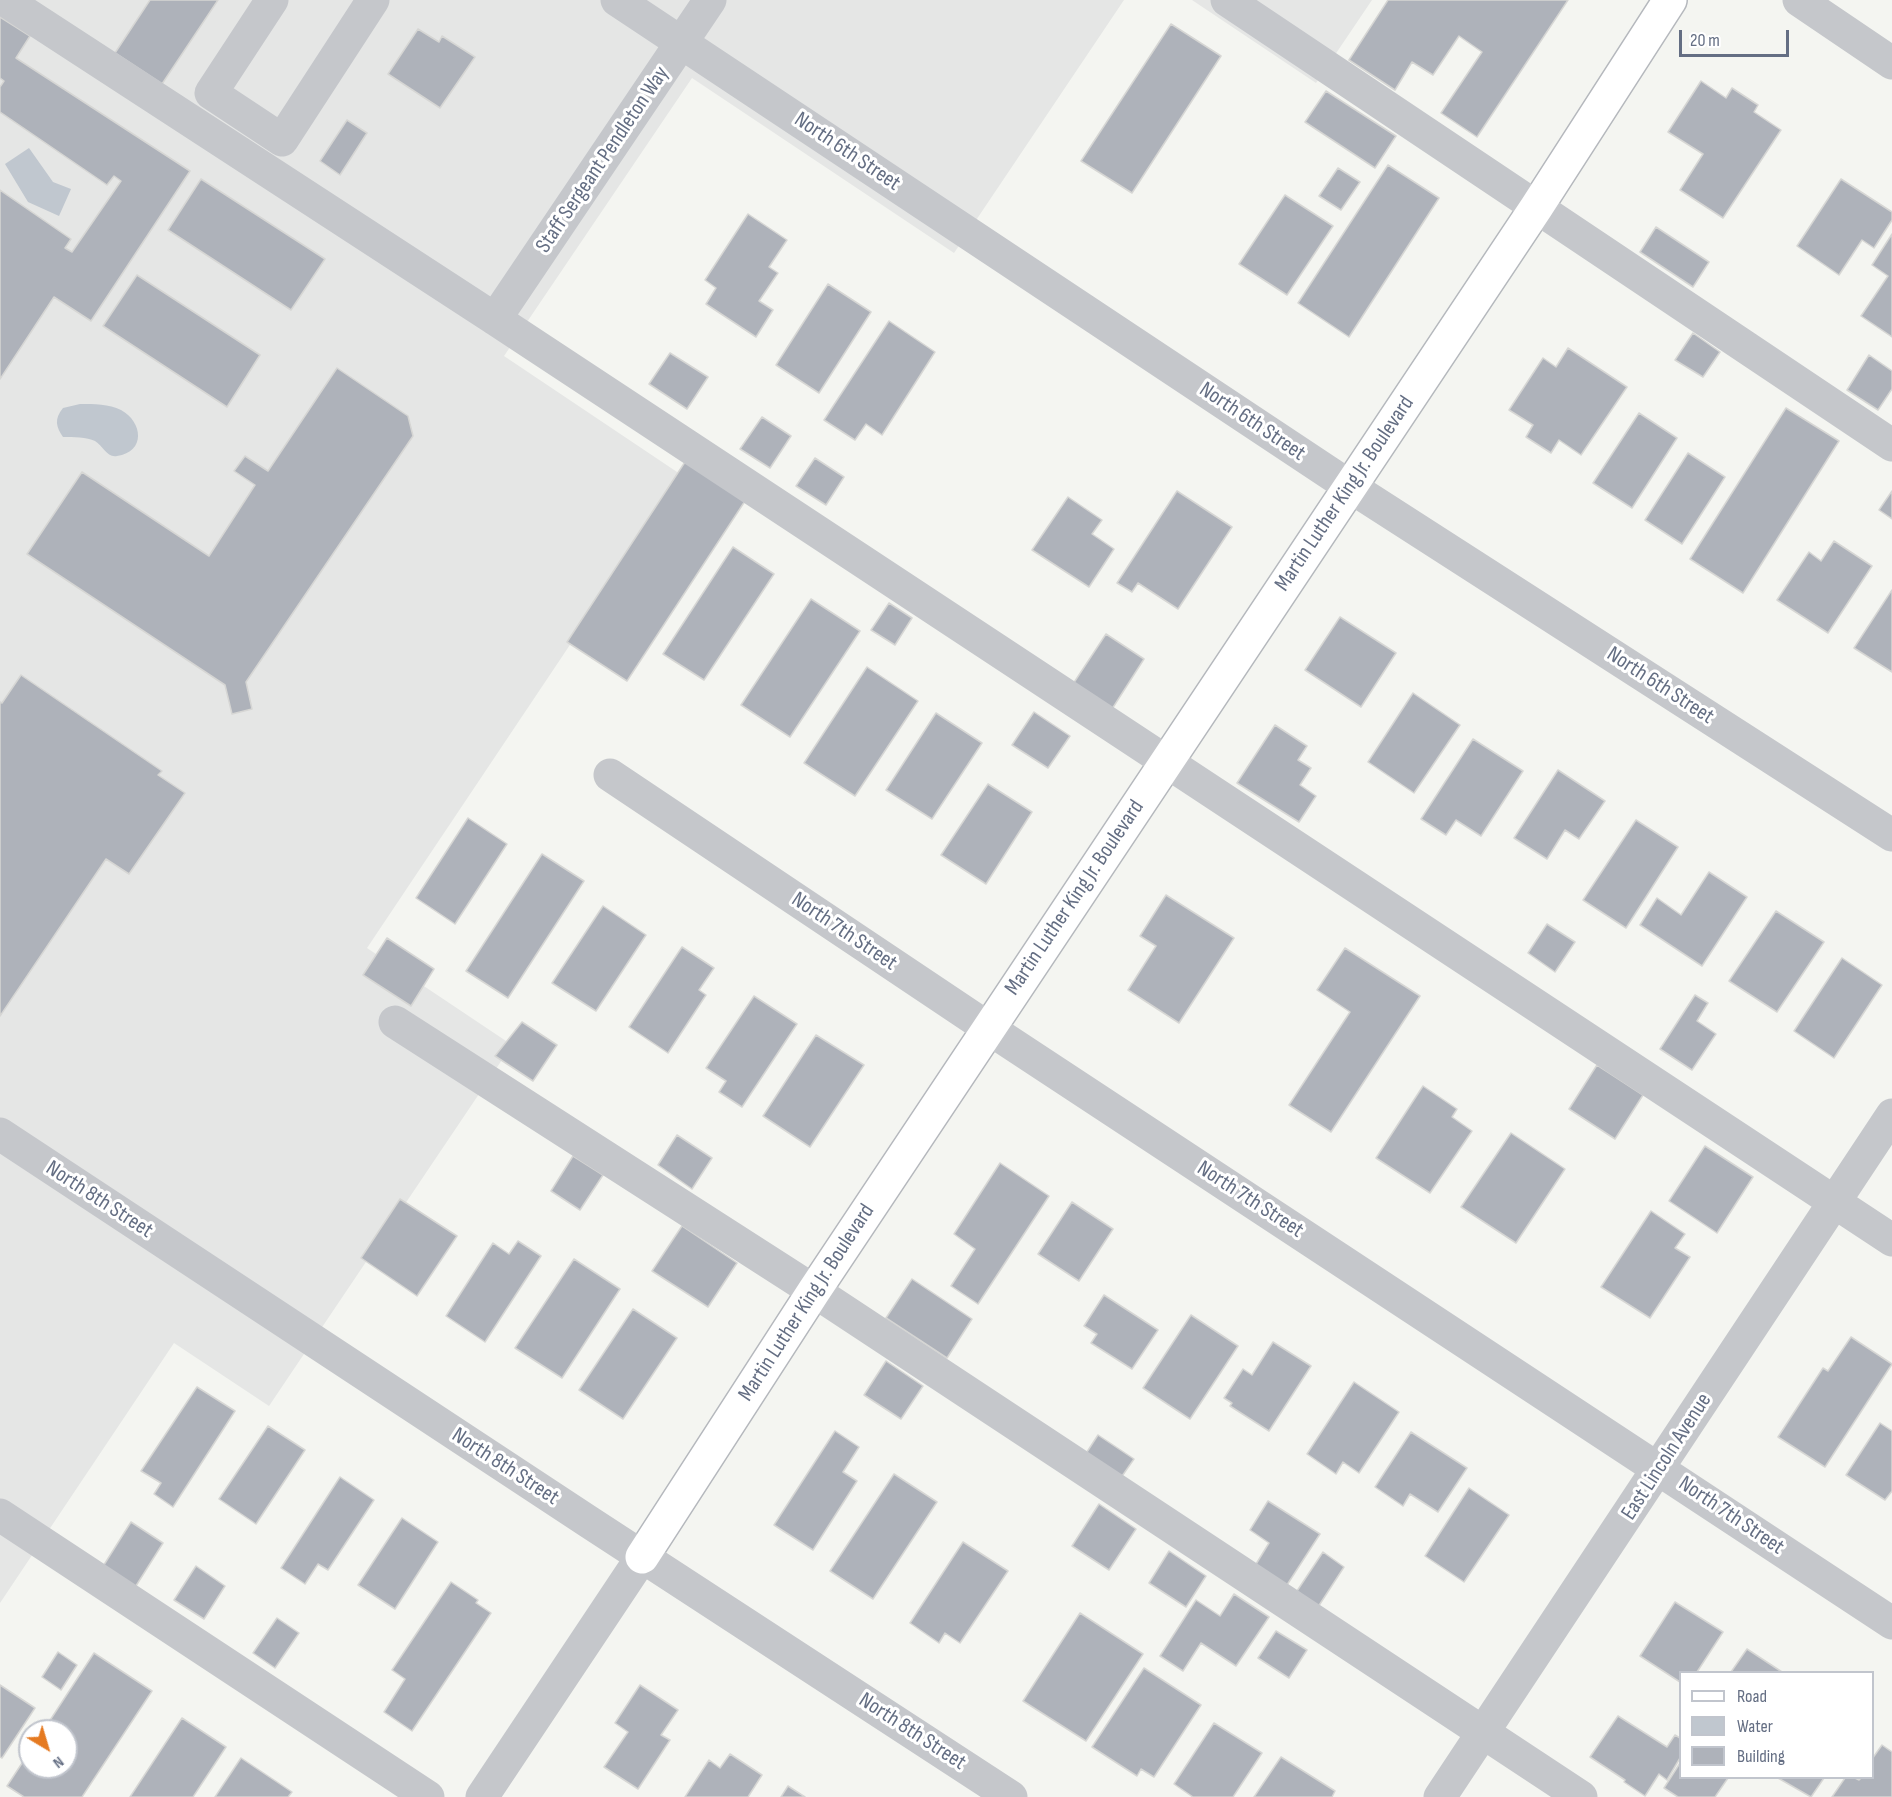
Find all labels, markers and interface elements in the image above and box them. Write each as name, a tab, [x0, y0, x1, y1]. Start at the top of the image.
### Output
scale bar	[1682, 18, 1792, 56]
text: 20 m	[1690, 30, 1720, 51]
street label: Staff Sergeant Pendleton Way	[531, 62, 675, 258]
street label: North 6th Street	[789, 107, 905, 197]
street label: North 6th Street	[1194, 377, 1310, 467]
street label: Martin Luther King Jr. Boulevard	[1270, 391, 1420, 597]
street label: North 6th Street	[1602, 642, 1718, 730]
street label: Martin Luther King Jr. Boulevard	[1000, 795, 1150, 1001]
street label: North 7th Street	[786, 887, 902, 977]
street label: North 8th Street	[41, 1156, 157, 1244]
street label: North 7th Street	[1192, 1156, 1308, 1244]
street label: Martin Luther King Jr. Boulevard	[733, 1200, 881, 1406]
street label: East Lincoln Avenue	[1616, 1389, 1718, 1525]
street label: North 8th Street	[447, 1423, 563, 1511]
street label: North 7th Street	[1673, 1471, 1789, 1561]
legend	[1679, 1671, 1874, 1779]
text: Road	[1737, 1686, 1767, 1707]
street label: North 8th Street	[854, 1688, 970, 1776]
text: Water	[1737, 1716, 1773, 1737]
north arrow	[18, 1719, 78, 1779]
text: Building	[1737, 1746, 1785, 1767]
text: N	[49, 1752, 67, 1772]

